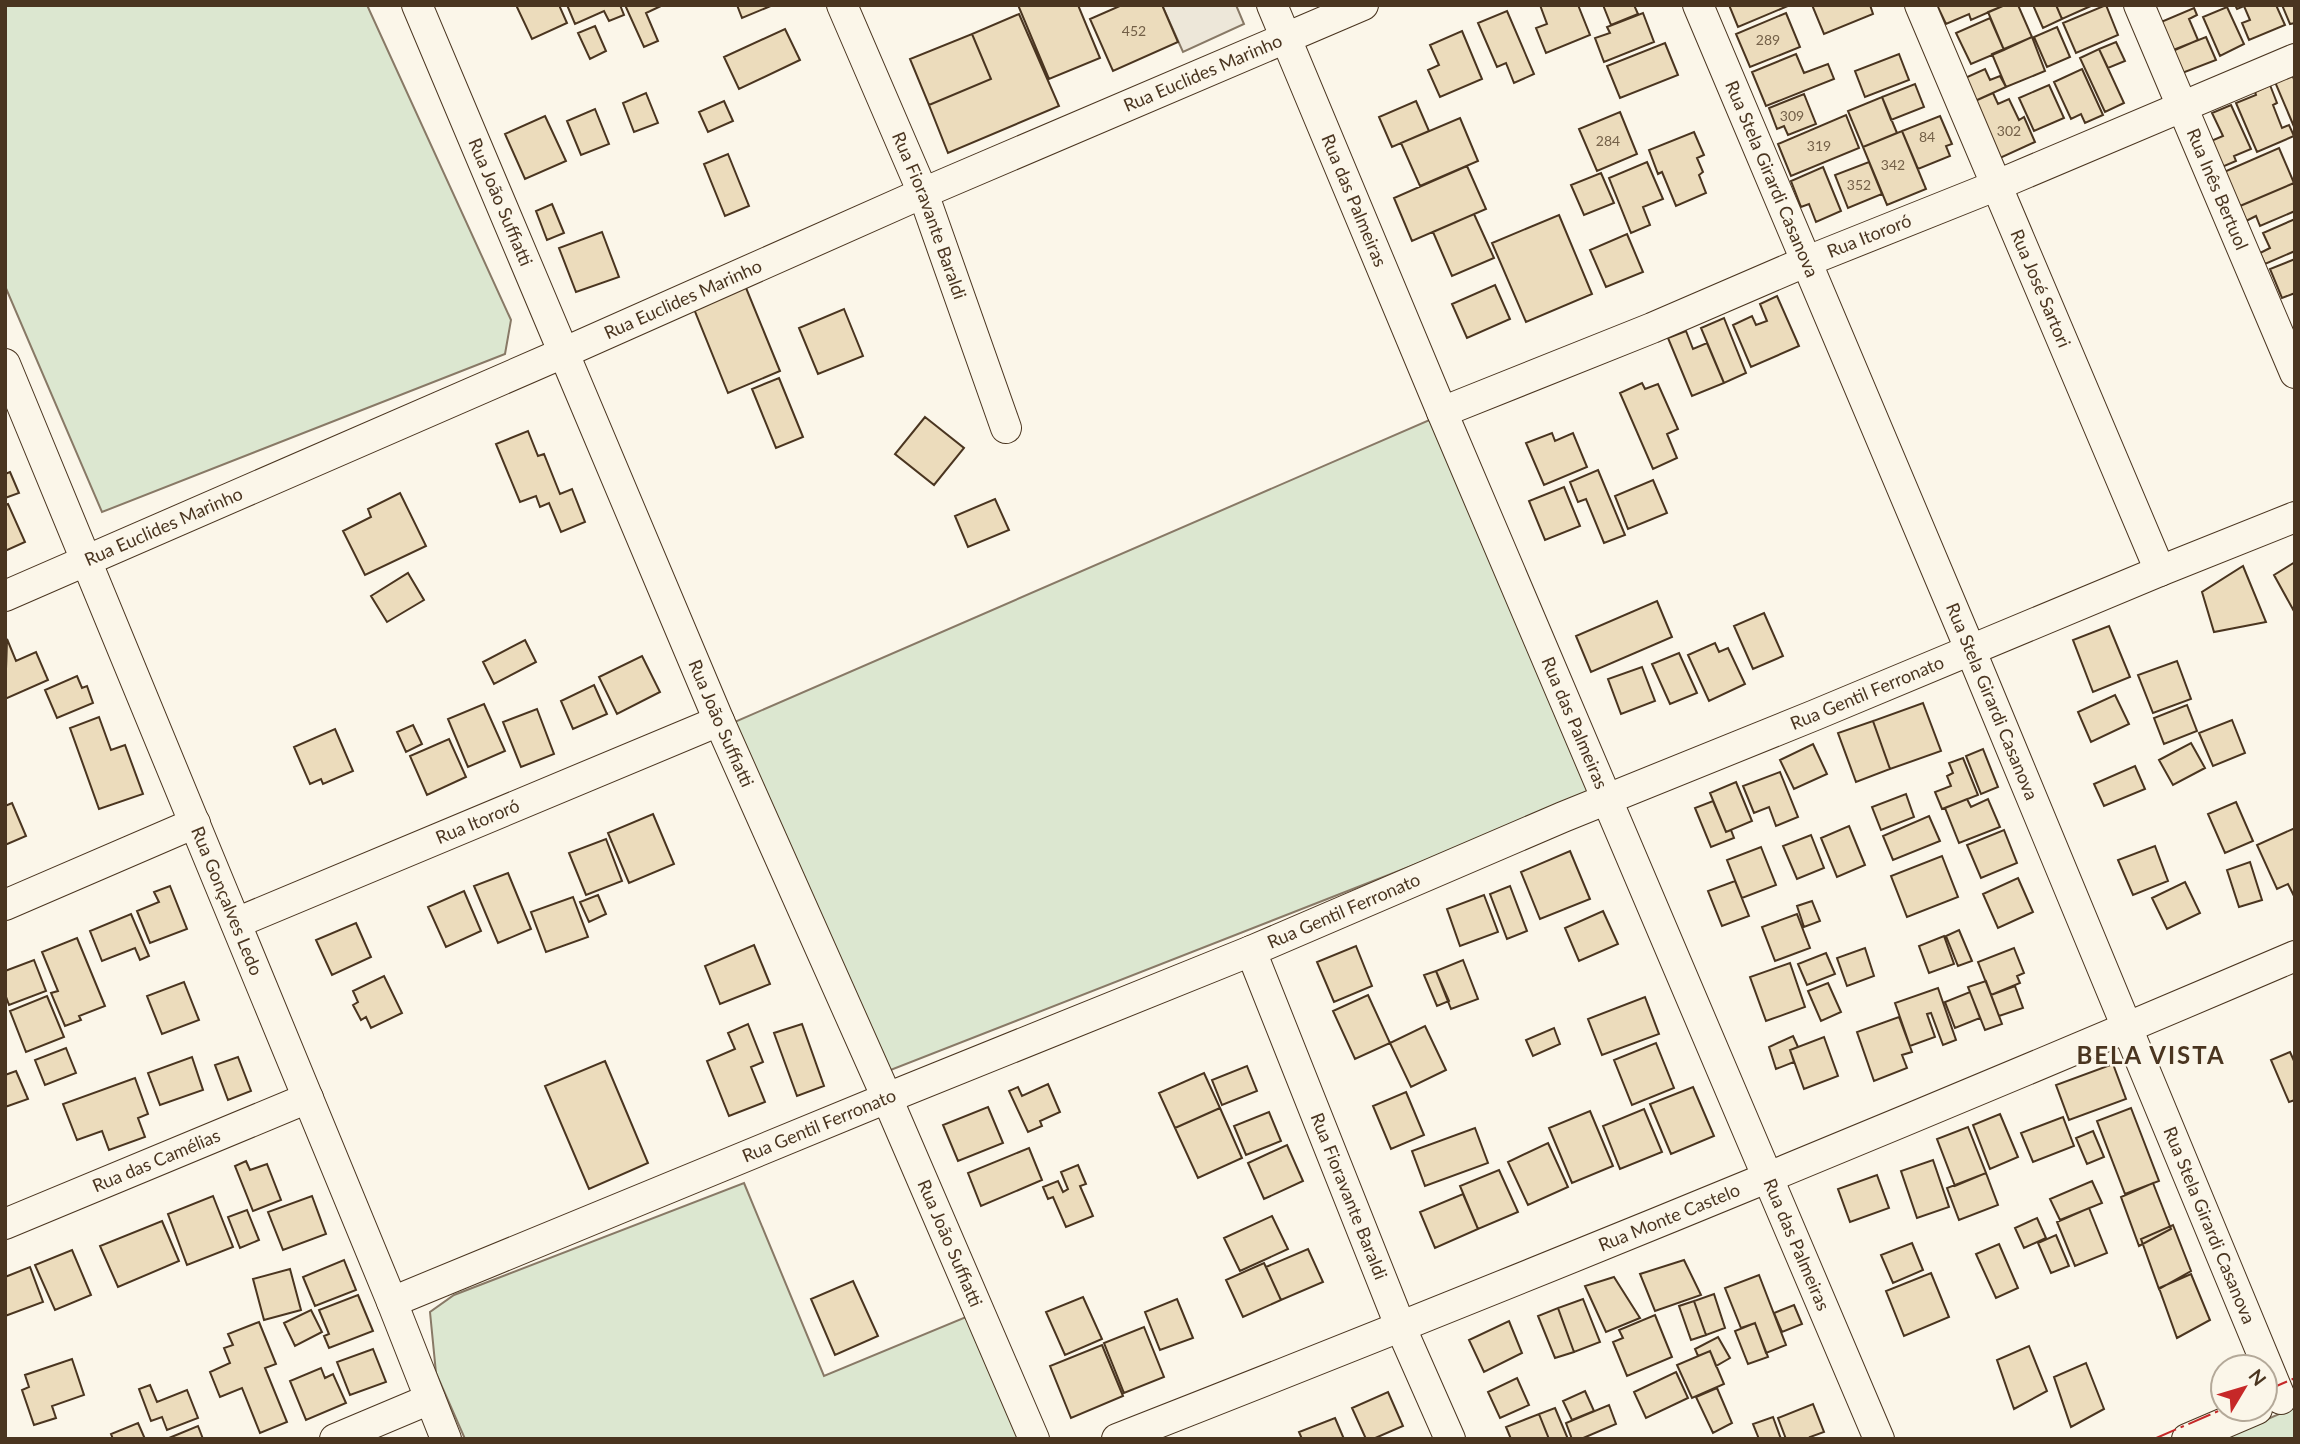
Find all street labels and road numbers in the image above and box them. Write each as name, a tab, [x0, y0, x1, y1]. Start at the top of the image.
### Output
street label: Rua Euclides Marinho	[1120, 29, 1285, 116]
street label: Rua Stela Girardi Casanova	[1721, 77, 1824, 280]
street label: Rua Inês Bertuol	[2182, 125, 2253, 253]
street label: Rua Fioravante Baraldi	[888, 128, 972, 302]
street label: Rua das Palmeiras	[1317, 131, 1392, 270]
street label: Rua João Suffiatti	[464, 135, 538, 269]
street label: Rua Itororó	[1824, 209, 1914, 262]
street label: Rua José Sartori	[2006, 226, 2076, 351]
street label: Rua Euclides Marinho	[600, 254, 765, 343]
street label: Rua Euclides Marinho	[81, 482, 246, 570]
street label: Rua Stela Girardi Casanova	[1942, 599, 2043, 803]
street label: Rua Gentil Ferronato	[1787, 650, 1947, 734]
street label: Rua das Palmeiras	[1537, 653, 1613, 792]
street label: Rua João Suffiatti	[684, 656, 759, 790]
street label: Rua Itororó	[432, 794, 523, 848]
street label: Rua Gonçalves Ledo	[187, 823, 268, 978]
street label: Rua Gentil Ferronato	[1264, 868, 1423, 953]
street label: Rua Gentil Ferronato	[739, 1084, 899, 1167]
street label: Rua Fioravante Baraldi	[1307, 1109, 1393, 1282]
street label: Rua Stela Girardi Casanova	[2159, 1123, 2261, 1327]
street label: Rua das Camélias	[89, 1124, 224, 1196]
street label: Rua das Palmeiras	[1759, 1175, 1835, 1314]
street label: Rua João Suffiatti	[913, 1176, 988, 1310]
street label: Rua Monte Castelo	[1595, 1178, 1743, 1256]

